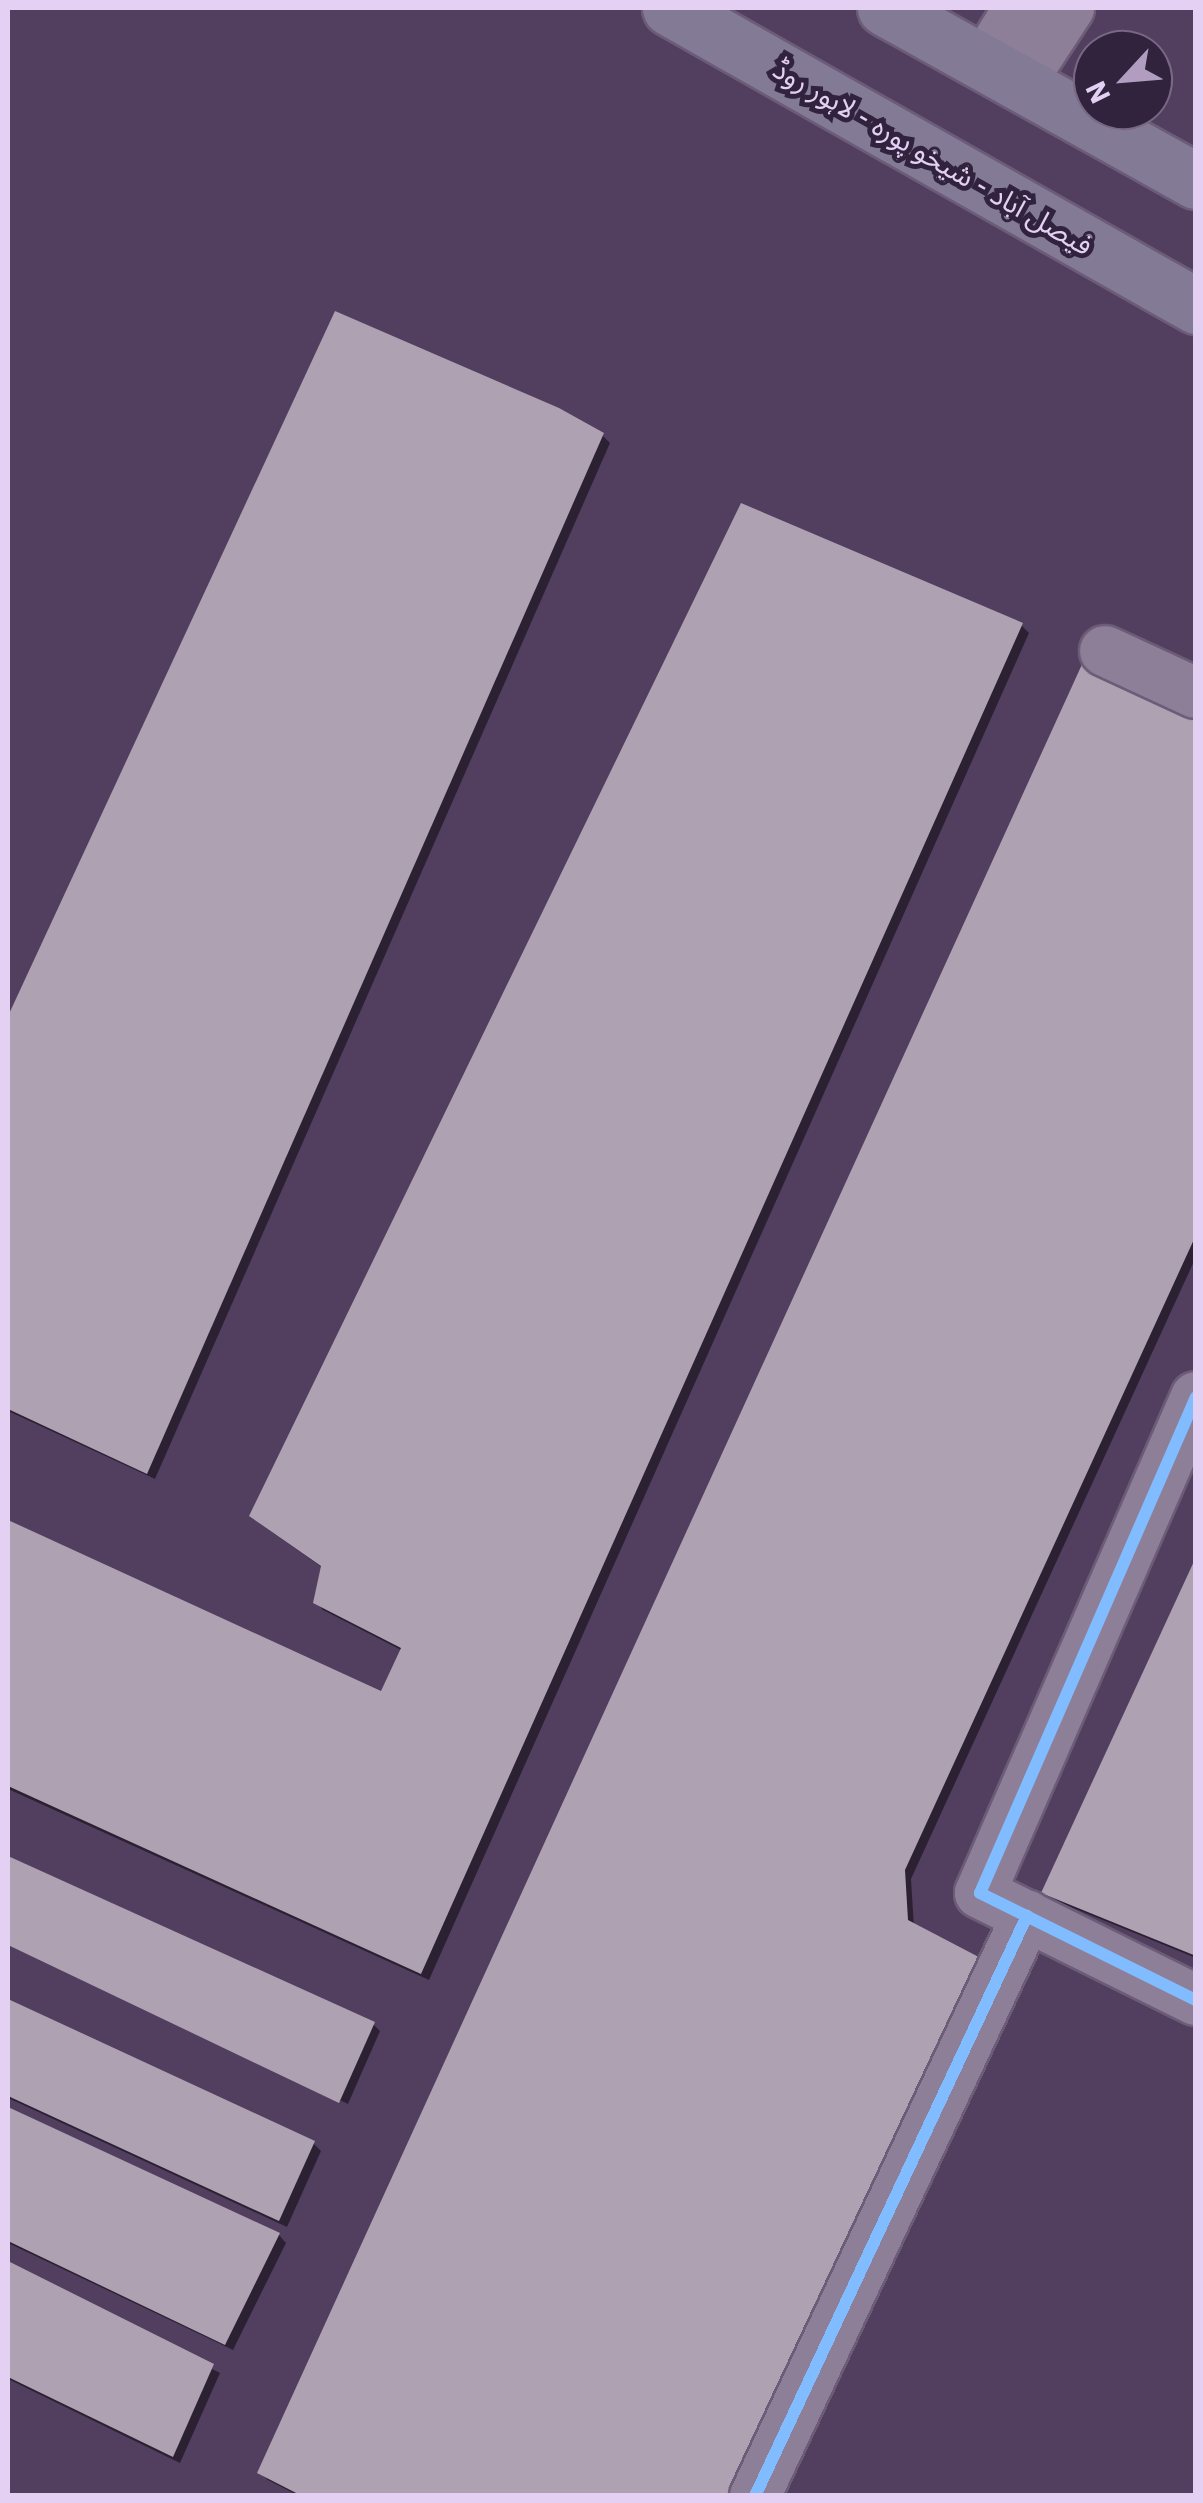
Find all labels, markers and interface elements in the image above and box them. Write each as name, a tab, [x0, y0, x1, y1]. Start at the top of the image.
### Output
north arrow	[1073, 30, 1173, 130]
street label: فیصل آباد - شیخو پورہ - لاہور روڈ	[767, 52, 1099, 262]
text: N	[1076, 75, 1118, 110]

